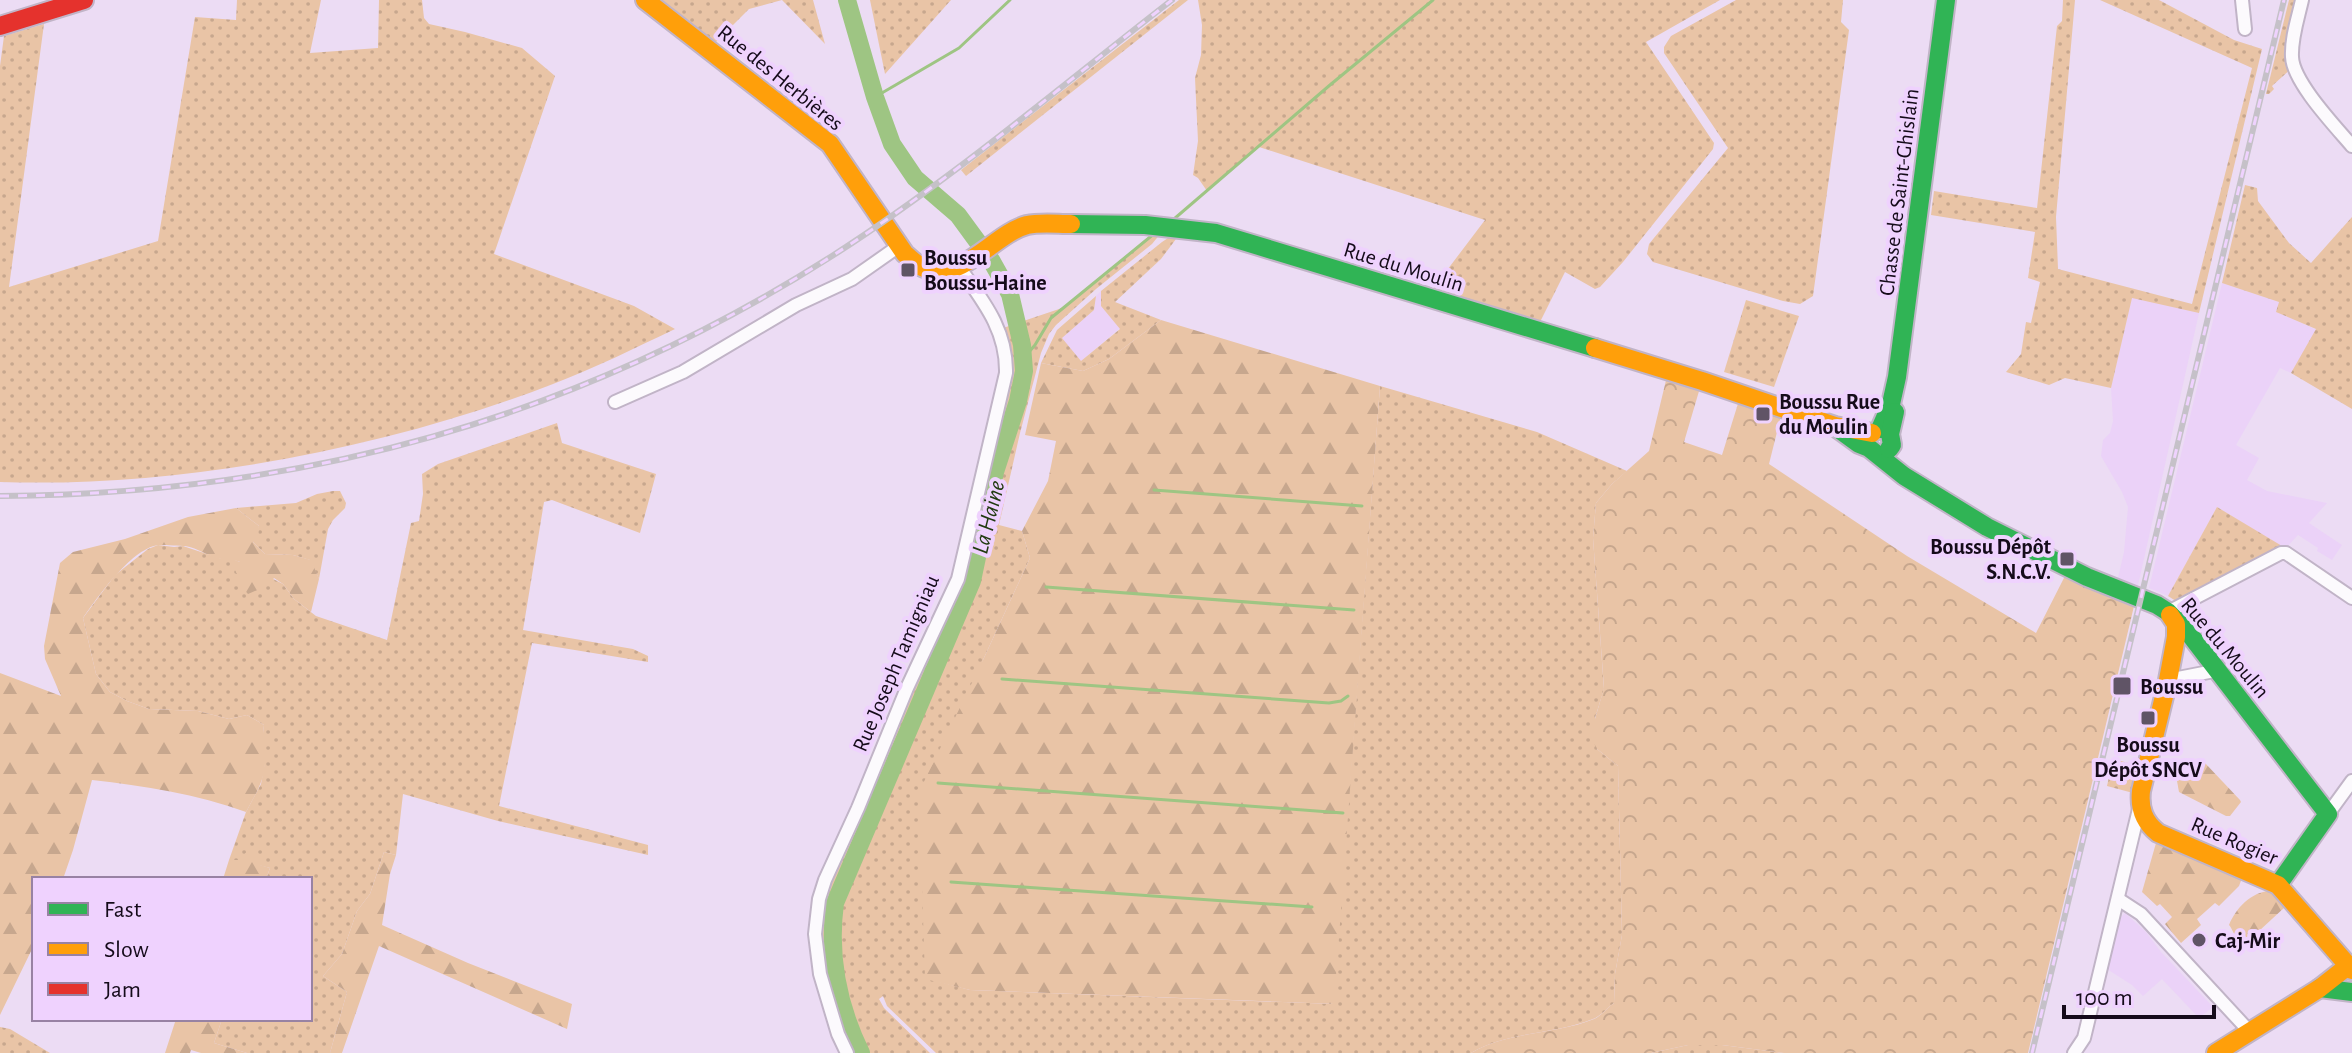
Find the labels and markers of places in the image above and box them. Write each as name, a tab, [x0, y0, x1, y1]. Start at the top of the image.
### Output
place label: Boussu Boussu-Haine	[924, 247, 1047, 294]
marker: Boussu Boussu-Haine	[899, 261, 917, 279]
place label: Boussu Rue du Moulin	[1779, 391, 1880, 438]
marker: Boussu Rue du Moulin	[1754, 405, 1772, 423]
place label: Boussu Dépôt S.N.C.V.	[1930, 536, 2052, 583]
marker: Boussu Dépôt S.N.C.V.	[2058, 550, 2076, 568]
marker: Boussu	[2111, 675, 2133, 697]
place label: Boussu	[2140, 676, 2204, 698]
marker: Boussu Dépôt SNCV	[2139, 709, 2157, 727]
place label: Boussu Dépôt SNCV	[2094, 734, 2202, 781]
place label: Caj-Mir	[2215, 930, 2281, 953]
marker: Caj-Mir	[2190, 931, 2208, 949]

